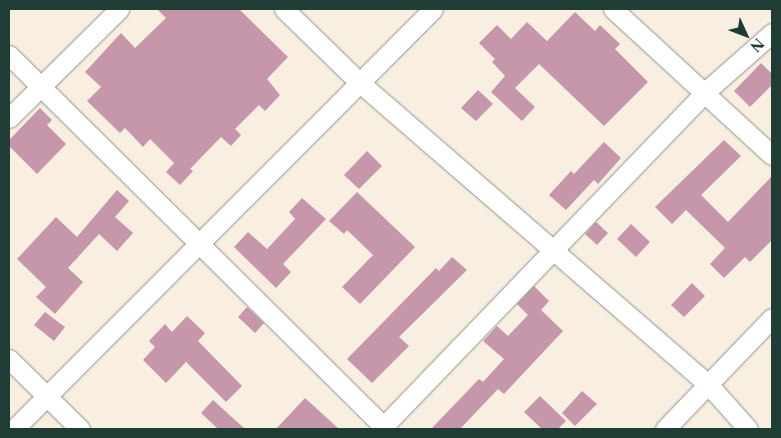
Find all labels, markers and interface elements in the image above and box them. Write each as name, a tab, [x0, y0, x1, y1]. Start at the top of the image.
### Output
north arrow	[721, 10, 771, 60]
text: N	[746, 35, 768, 56]

